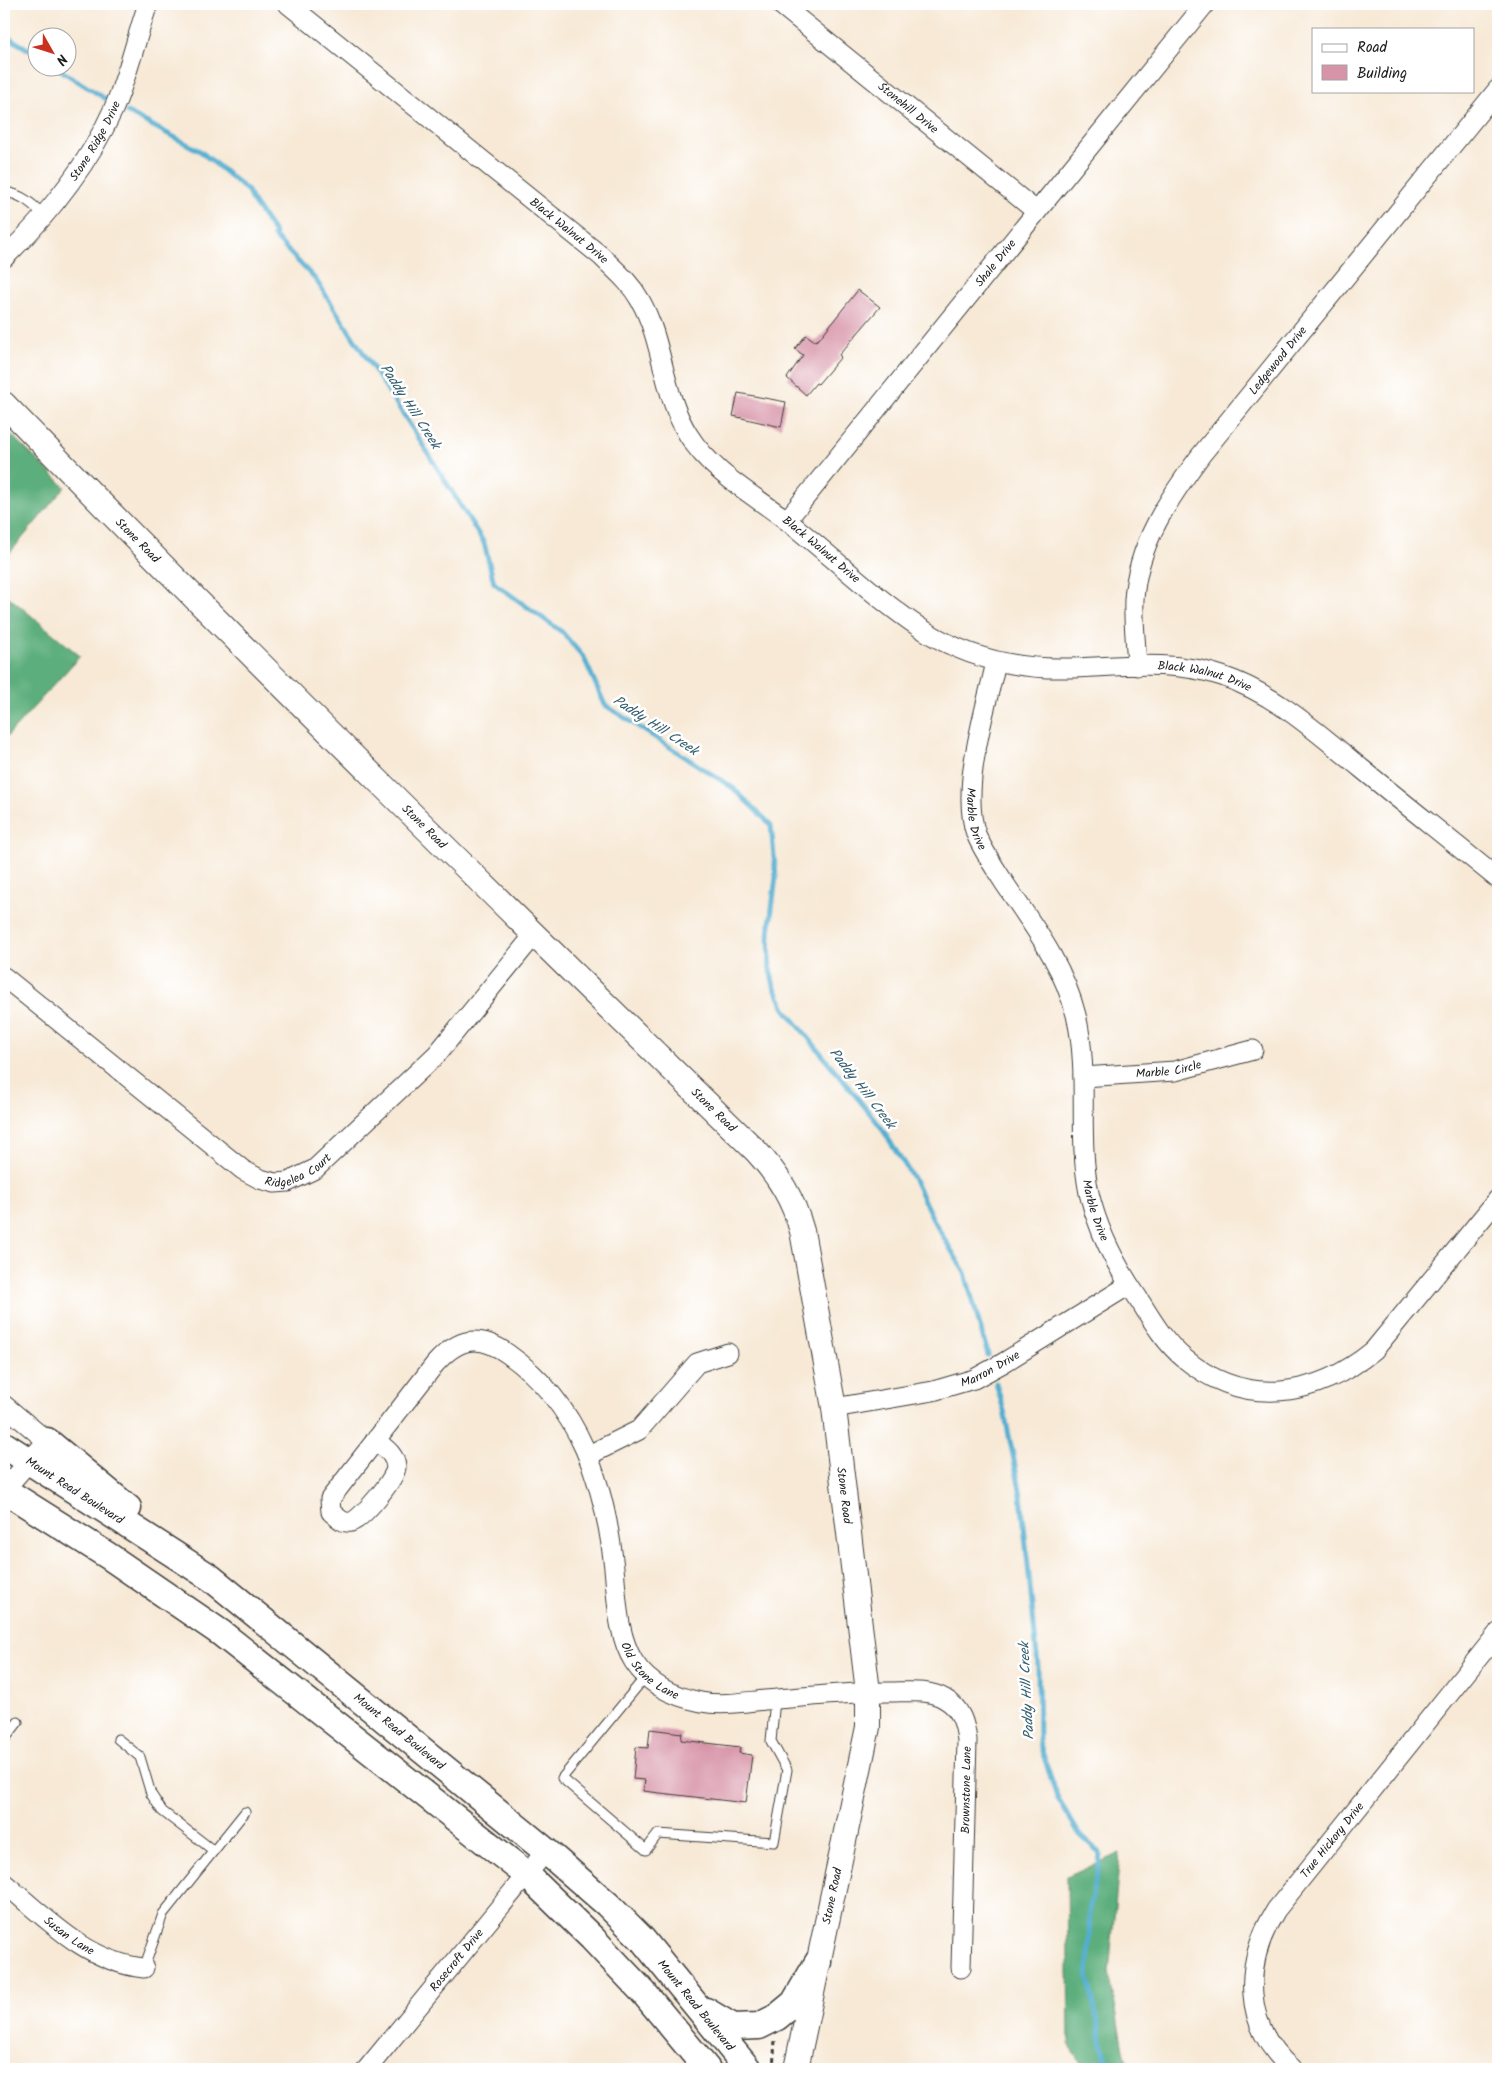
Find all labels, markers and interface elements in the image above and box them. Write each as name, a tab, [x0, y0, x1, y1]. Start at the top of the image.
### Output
north arrow	[28, 28, 78, 78]
legend	[1312, 28, 1474, 92]
text: Road	[1357, 36, 1388, 60]
text: N	[50, 49, 73, 70]
text: Building	[1357, 62, 1407, 86]
street label: Stonehill Drive	[873, 78, 943, 139]
street label: Stone Ridge Drive	[65, 98, 126, 185]
street label: Black Walnut Drive	[525, 193, 613, 269]
street label: Shale Drive	[971, 235, 1021, 291]
street label: Ledgewood Drive	[1244, 322, 1312, 399]
water label: Paddy Hill Creek	[374, 360, 447, 456]
street label: Black Walnut Drive	[778, 511, 865, 588]
street label: Stone Road	[110, 514, 165, 568]
street label: Black Walnut Drive	[1157, 656, 1255, 697]
water label: Paddy Hill Creek	[608, 690, 704, 763]
street label: Marble Drive	[961, 787, 992, 854]
street label: Stone Road	[397, 800, 452, 854]
water label: Paddy Hill Creek	[823, 1043, 902, 1136]
street label: Marble Circle	[1135, 1055, 1204, 1084]
street label: Stone Road	[686, 1084, 741, 1138]
street label: Ridgelea Court	[262, 1149, 336, 1193]
street label: Marble Drive	[1077, 1178, 1114, 1245]
street label: Marron Drive	[958, 1345, 1024, 1392]
street label: Mount Read Boulevard	[22, 1452, 128, 1530]
street label: Stone Road	[831, 1466, 857, 1526]
street label: Old Stone Lane	[615, 1639, 682, 1705]
water label: Paddy Hill Creek	[1013, 1639, 1041, 1740]
street label: Mount Read Boulevard	[349, 1689, 450, 1776]
street label: Brownstone Lane	[956, 1746, 977, 1834]
street label: True Hickory Drive	[1296, 1798, 1369, 1883]
street label: Stone Road	[817, 1865, 848, 1926]
street label: Susan Lane	[39, 1912, 98, 1961]
street label: Rosecroft Drive	[425, 1924, 489, 1996]
street label: Mount Read Boulevard	[652, 1956, 739, 2056]

